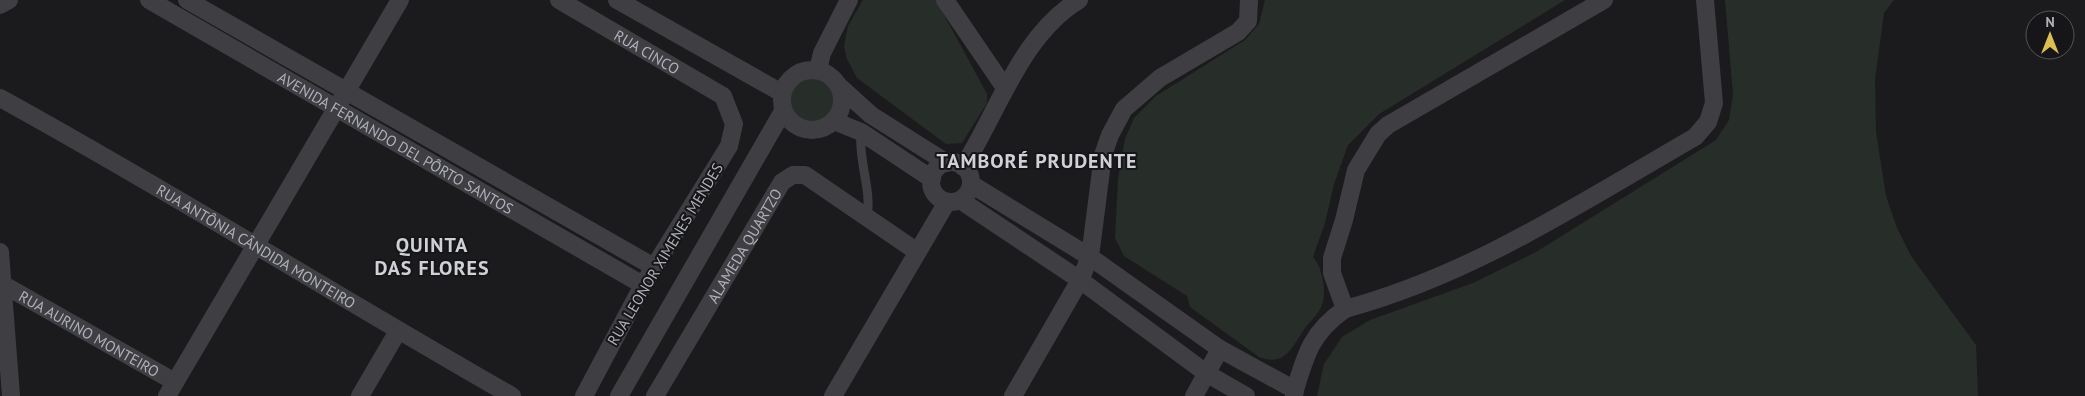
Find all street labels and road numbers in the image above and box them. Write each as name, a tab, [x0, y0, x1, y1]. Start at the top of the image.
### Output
street label: RUA CINCO	[611, 25, 683, 78]
street label: AVENIDA FERNANDO DEL PÔRTO SANTOS	[275, 67, 517, 218]
street label: RUA LEONOR XIMENES MENDES	[603, 159, 727, 349]
street label: RUA ANTÔNIA CÂNDIDA MONTEIRO	[153, 180, 359, 312]
street label: ALAMEDA QUARTZO	[703, 185, 786, 306]
street label: RUA AURINO MONTEIRO	[16, 286, 163, 381]

